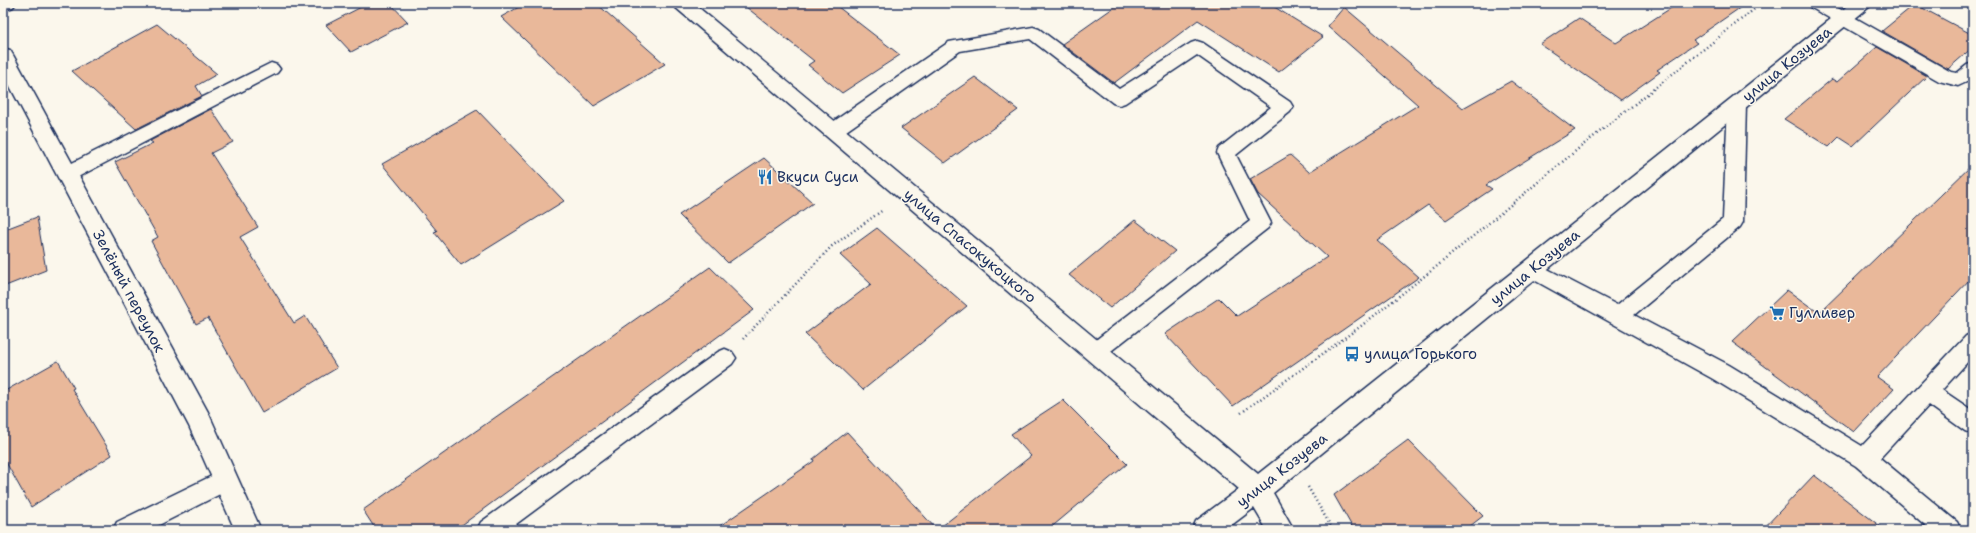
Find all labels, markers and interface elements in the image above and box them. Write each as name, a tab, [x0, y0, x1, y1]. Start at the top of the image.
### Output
street label: улица Козуева	[1738, 21, 1837, 106]
place label: Вкуси Суси	[777, 167, 859, 187]
restaurant icon: Вкуси Суси	[756, 168, 774, 186]
street label: улица Спасокукоцкого	[899, 185, 1041, 307]
street label: улица Козуева	[1486, 224, 1585, 309]
street label: Зелёный переулок	[88, 226, 170, 356]
place label: Гулливер	[1789, 303, 1855, 323]
supermarket icon: Гулливер	[1768, 304, 1786, 322]
place label: улица Горького	[1364, 344, 1477, 364]
bus stop icon: улица Горького	[1343, 345, 1361, 363]
street label: улица Козуева	[1233, 428, 1332, 512]

